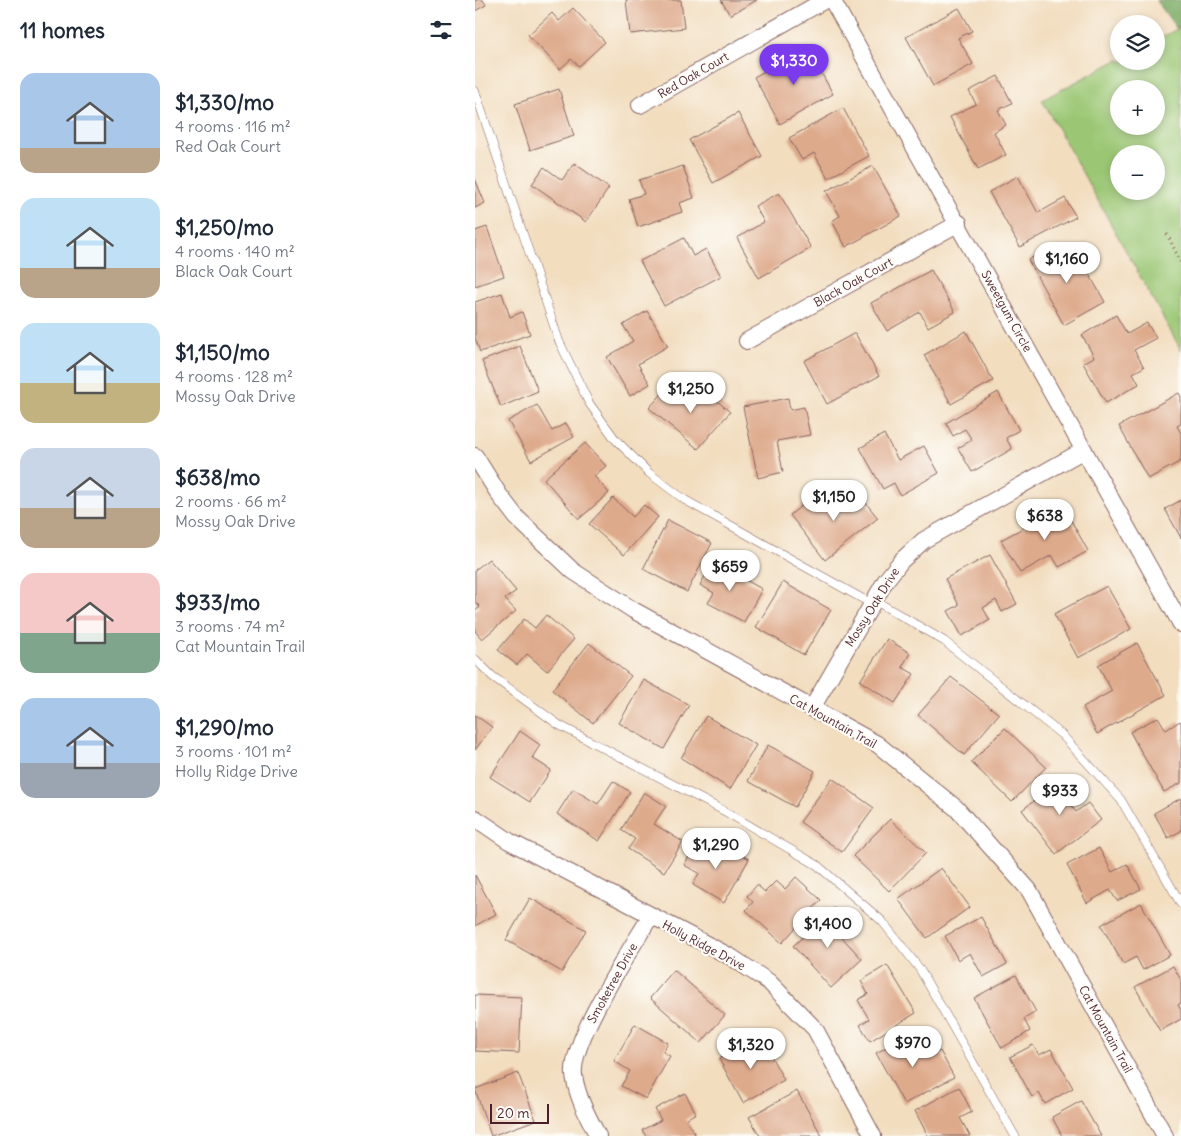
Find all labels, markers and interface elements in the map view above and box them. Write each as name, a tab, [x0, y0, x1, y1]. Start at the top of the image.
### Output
map controls	[1110, 15, 1165, 200]
button: layers	[1110, 15, 1165, 70]
icon: filters	[427, 16, 455, 44]
text: 11 homes	[20, 17, 105, 44]
pin: $1,330	[753, 44, 835, 86]
street label: Red Oak Court	[655, 49, 731, 101]
text: $1,330	[770, 50, 818, 70]
button: +	[1110, 80, 1165, 135]
text: $1,330/mo	[175, 89, 274, 116]
icon: home	[60, 93, 120, 153]
text: 4 rooms · 116 m²	[175, 116, 291, 136]
text: Red Oak Court	[175, 136, 281, 156]
button: −	[1110, 145, 1165, 200]
text: $1,250/mo	[175, 214, 274, 241]
icon: home	[60, 218, 120, 278]
text: 4 rooms · 140 m²	[175, 241, 295, 261]
pin: $1,160	[1026, 242, 1108, 284]
text: $1,160	[1045, 248, 1089, 268]
street label: Black Oak Court	[811, 254, 895, 310]
text: Black Oak Court	[175, 261, 292, 281]
street label: Sweetgum Circle	[978, 268, 1036, 354]
text: $1,150/mo	[175, 339, 270, 366]
icon: home	[60, 343, 120, 403]
text: 4 rooms · 128 m²	[175, 366, 293, 386]
pin: $1,250	[650, 372, 732, 414]
text: $1,250	[668, 378, 714, 398]
text: Mossy Oak Drive	[175, 386, 296, 406]
text: $638/mo	[175, 464, 260, 491]
icon: home	[60, 468, 120, 528]
pin: $1,150	[793, 480, 875, 522]
text: $1,150	[812, 486, 856, 506]
text: 2 rooms · 66 m²	[175, 491, 287, 511]
pin: $638	[1015, 498, 1075, 541]
text: $638	[1027, 505, 1063, 525]
text: Mossy Oak Drive	[175, 511, 296, 531]
pin: $659	[700, 550, 760, 592]
text: $659	[712, 556, 748, 576]
street label: Mossy Oak Drive	[842, 565, 902, 649]
text: $933/mo	[175, 589, 260, 616]
icon: home	[60, 593, 120, 653]
text: 3 rooms · 74 m²	[175, 616, 285, 636]
text: Cat Mountain Trail	[175, 636, 305, 656]
street label: Cat Mountain Trail	[787, 691, 879, 751]
text: $1,290/mo	[175, 714, 274, 741]
icon: home	[60, 718, 120, 778]
text: 3 rooms · 101 m²	[175, 741, 292, 761]
text: Holly Ridge Drive	[175, 761, 298, 781]
pin: $933	[1030, 774, 1090, 816]
text: $933	[1042, 780, 1078, 800]
pin: $1,290	[675, 828, 757, 870]
text: $1,290	[693, 834, 739, 854]
pin: $1,400	[787, 906, 869, 949]
text: $1,400	[804, 913, 852, 933]
street label: Holly Ridge Drive	[660, 917, 748, 973]
street label: Smoketree Drive	[584, 940, 640, 1026]
street label: Cat Mountain Trail	[1076, 983, 1136, 1075]
pin: $970	[883, 1026, 943, 1068]
pin: $1,320	[710, 1028, 792, 1070]
text: $970	[895, 1032, 931, 1052]
text: $1,320	[728, 1034, 774, 1054]
scale bar	[490, 1101, 549, 1124]
text: 20 m	[497, 1104, 530, 1122]

